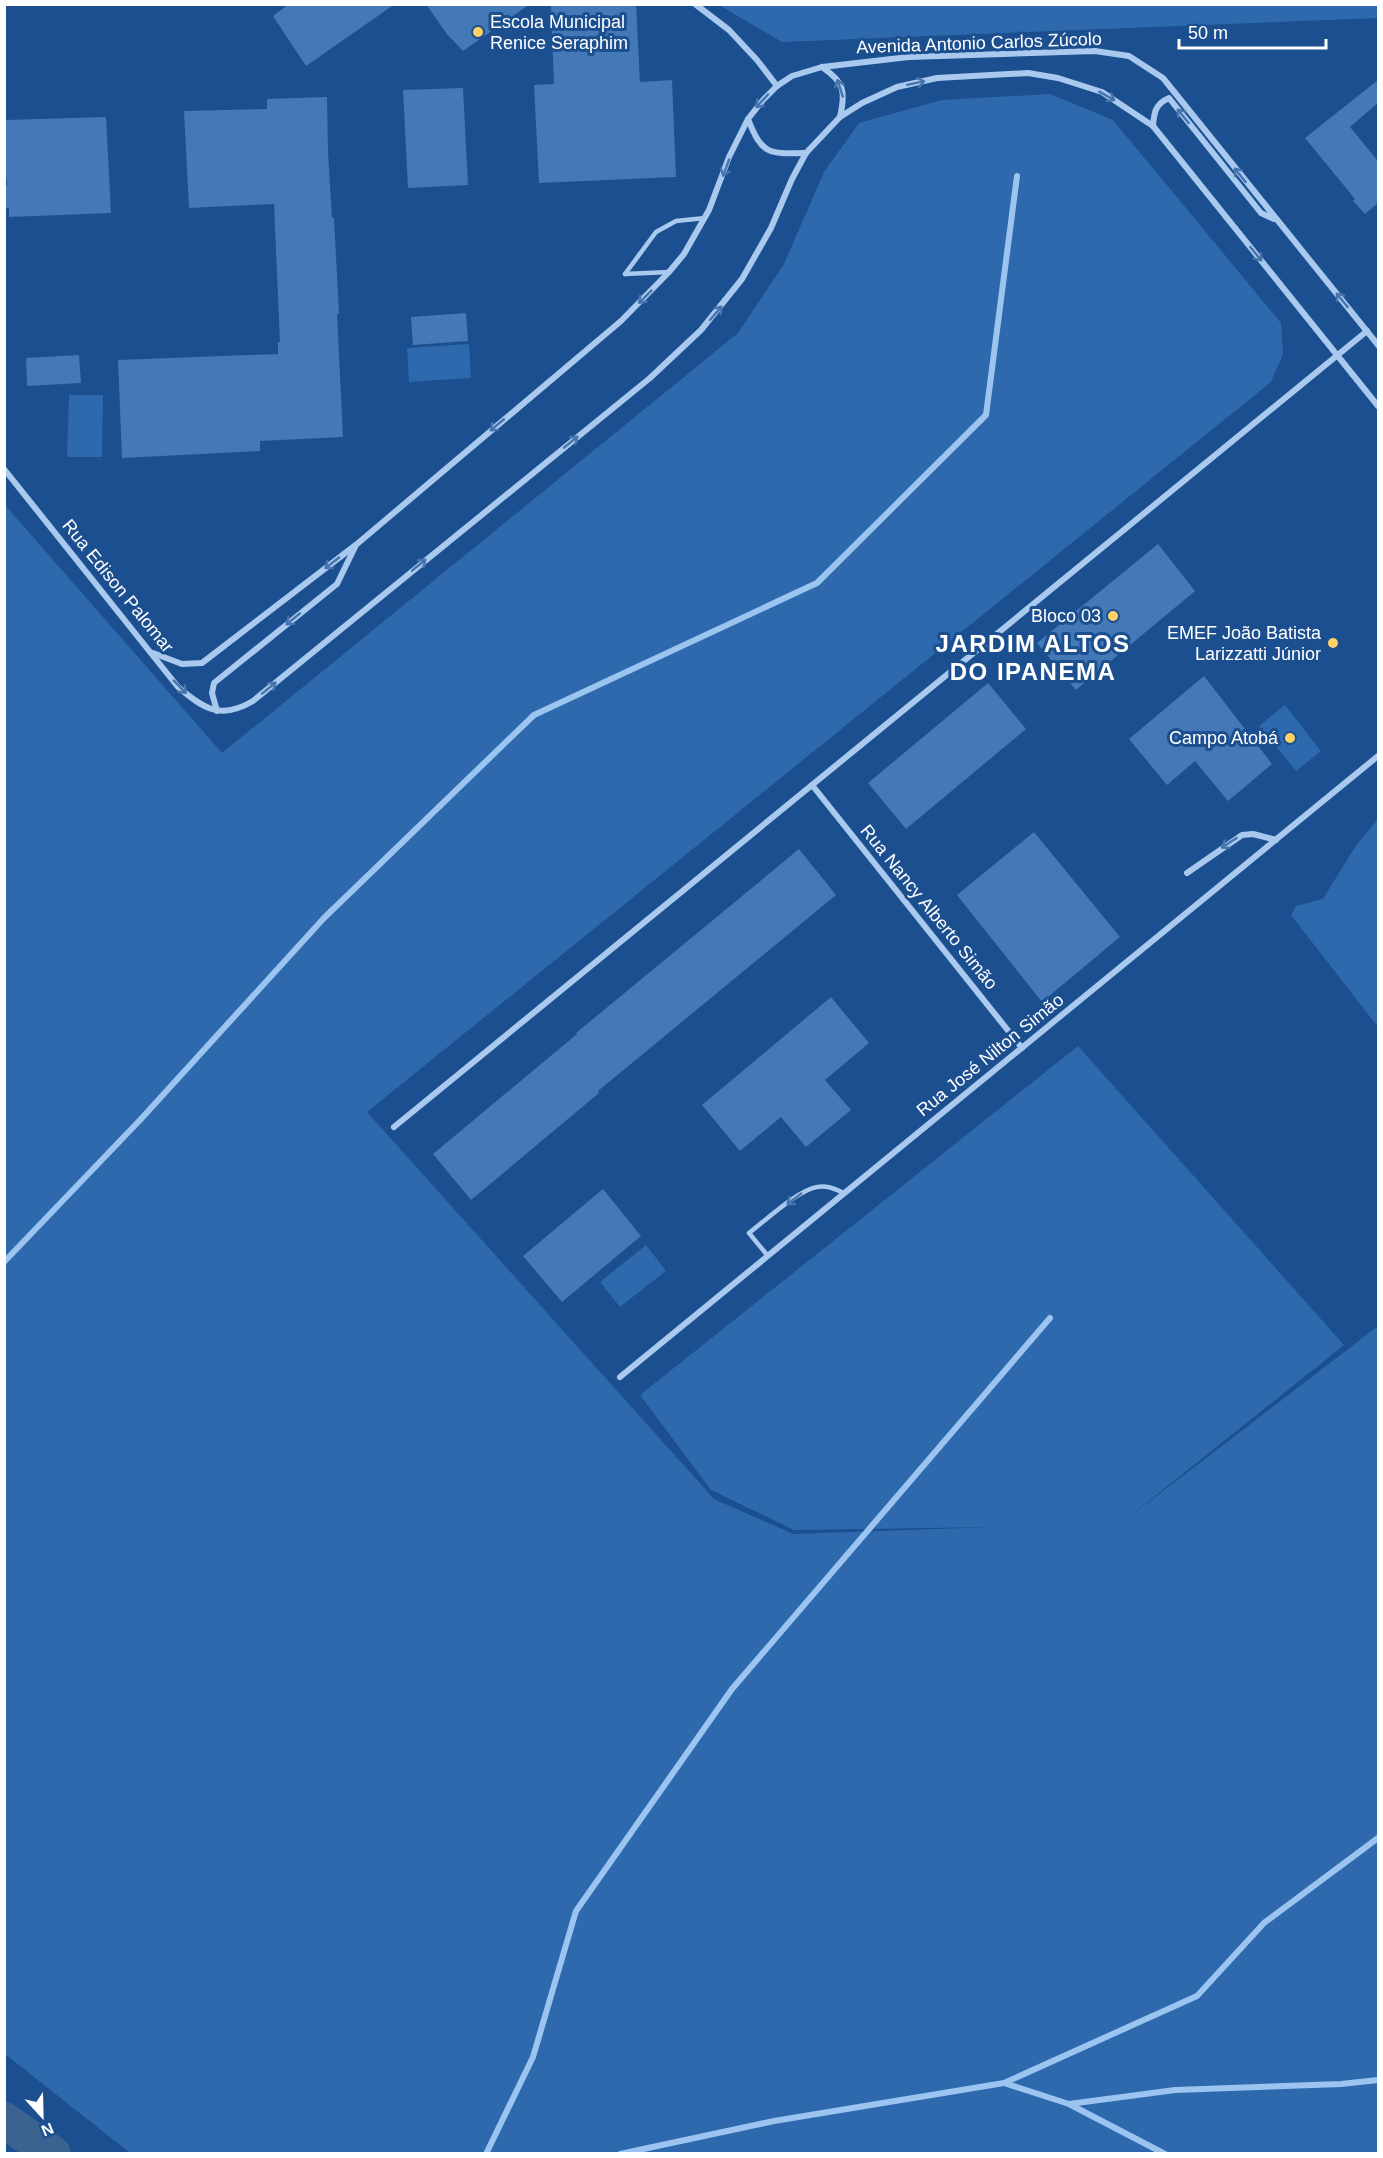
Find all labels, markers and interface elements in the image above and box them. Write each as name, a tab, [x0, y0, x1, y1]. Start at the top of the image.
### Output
place label: Escola Municipal Renice Seraphim	[490, 12, 628, 53]
scale bar	[1179, 12, 1326, 50]
text: 50 m	[1188, 23, 1228, 43]
marker: Escola Municipal Renice Seraphim	[471, 25, 485, 39]
street label: Avenida Antonio Carlos Zúcolo	[856, 29, 1102, 57]
one-way arrow	[906, 77, 926, 88]
one-way arrow	[834, 79, 845, 98]
one-way arrow	[1098, 90, 1115, 102]
one-way arrow	[755, 94, 769, 109]
one-way arrow	[1176, 108, 1189, 124]
one-way arrow	[719, 158, 730, 177]
one-way arrow	[1234, 167, 1247, 183]
one-way arrow	[1249, 245, 1262, 261]
one-way arrow	[637, 290, 652, 305]
one-way arrow	[1335, 292, 1348, 308]
one-way arrow	[709, 306, 723, 321]
one-way arrow	[489, 418, 505, 431]
one-way arrow	[563, 435, 578, 449]
street label: Rua Edison Palomar	[58, 516, 178, 656]
one-way arrow	[324, 557, 340, 570]
one-way arrow	[411, 559, 427, 572]
place label: Bloco 03	[1031, 606, 1101, 626]
marker: Bloco 03	[1106, 609, 1120, 623]
one-way arrow	[285, 613, 301, 626]
place label: EMEF João Batista Larizzatti Júnior	[1167, 623, 1322, 664]
district label: JARDIM ALTOS DO IPANEMA	[936, 630, 1130, 685]
marker: EMEF João Batista Larizzatti Júnior	[1326, 636, 1340, 650]
one-way arrow	[173, 680, 187, 695]
one-way arrow	[260, 682, 276, 695]
place label: Campo Atobá	[1169, 728, 1279, 748]
marker: Campo Atobá	[1283, 731, 1297, 745]
street label: Rua Nancy Alberto Simão	[856, 821, 1002, 993]
one-way arrow	[1220, 837, 1237, 850]
street label: Rua José Nilton Simão	[913, 990, 1067, 1120]
one-way arrow	[786, 1193, 802, 1206]
north arrow	[12, 2086, 72, 2146]
text: N	[39, 2119, 56, 2139]

